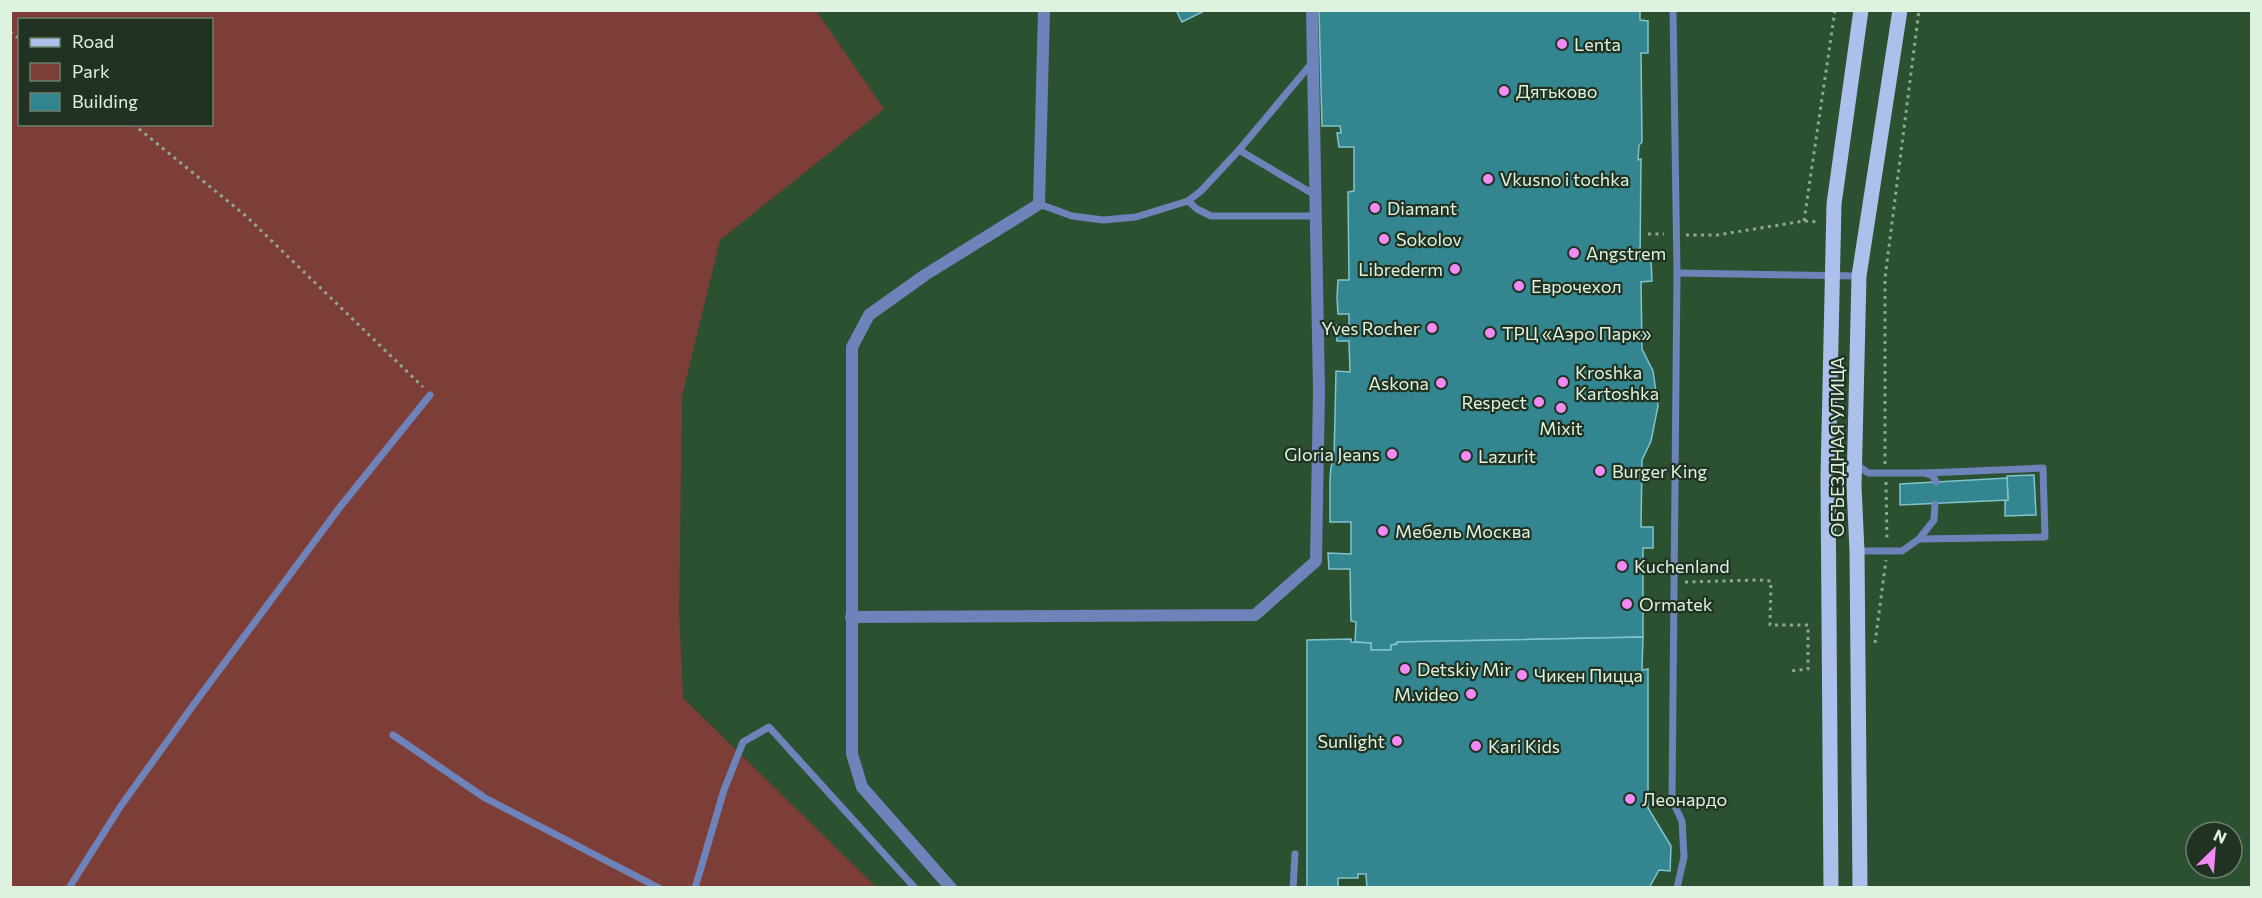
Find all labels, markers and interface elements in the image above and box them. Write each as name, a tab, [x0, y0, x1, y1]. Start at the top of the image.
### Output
legend	[18, 18, 213, 126]
text: Road	[72, 30, 114, 52]
place label: Lenta	[1574, 33, 1621, 55]
marker: Lenta	[1555, 37, 1569, 51]
text: Park	[72, 60, 110, 82]
place label: Дятьково	[1516, 80, 1598, 102]
marker: Дятьково	[1497, 84, 1511, 98]
text: Building	[72, 90, 138, 112]
place label: Vkusno i tochka	[1500, 168, 1629, 190]
marker: Vkusno i tochka	[1481, 172, 1495, 186]
place label: Diamant	[1387, 197, 1457, 219]
marker: Diamant	[1368, 201, 1382, 215]
place label: Sokolov	[1396, 228, 1462, 250]
marker: Sokolov	[1377, 232, 1391, 246]
place label: Angstrem	[1586, 242, 1666, 264]
marker: Angstrem	[1567, 246, 1581, 260]
place label: Librederm	[1358, 258, 1443, 280]
marker: Librederm	[1448, 262, 1462, 276]
place label: Еврочехол	[1531, 275, 1622, 297]
marker: Еврочехол	[1512, 279, 1526, 293]
place label: Yves Rocher	[1321, 317, 1420, 339]
marker: Yves Rocher	[1425, 321, 1439, 335]
place label: ТРЦ «Аэро Парк»	[1502, 322, 1652, 344]
marker: ТРЦ «Аэро Парк»	[1483, 326, 1497, 340]
street label: ОБЪЕЗДНАЯ УЛИЦА	[1826, 357, 1848, 537]
place label: Kroshka Kartoshka	[1575, 361, 1659, 404]
place label: Askona	[1369, 372, 1429, 394]
marker: Kroshka Kartoshka	[1556, 375, 1570, 389]
marker: Askona	[1434, 376, 1448, 390]
place label: Respect	[1461, 391, 1527, 413]
marker: Respect	[1532, 395, 1546, 409]
marker: Mixit	[1554, 401, 1568, 415]
place label: Mixit	[1539, 417, 1583, 439]
place label: Gloria Jeans	[1284, 443, 1380, 465]
place label: Lazurit	[1478, 445, 1536, 467]
marker: Gloria Jeans	[1385, 447, 1399, 461]
marker: Lazurit	[1459, 449, 1473, 463]
place label: Burger King	[1612, 460, 1708, 482]
marker: Burger King	[1593, 464, 1607, 478]
place label: Мебель Москва	[1395, 520, 1531, 542]
marker: Мебель Москва	[1376, 524, 1390, 538]
place label: Kuchenland	[1634, 555, 1730, 577]
marker: Kuchenland	[1615, 559, 1629, 573]
place label: Ormatek	[1639, 593, 1713, 615]
marker: Ormatek	[1620, 597, 1634, 611]
place label: Detskiy Mir	[1417, 658, 1511, 680]
marker: Detskiy Mir	[1398, 662, 1412, 676]
place label: Чикен Пицца	[1534, 664, 1643, 686]
marker: Чикен Пицца	[1515, 668, 1529, 682]
place label: M.video	[1394, 683, 1459, 705]
marker: M.video	[1464, 687, 1478, 701]
place label: Sunlight	[1317, 730, 1385, 752]
marker: Sunlight	[1390, 734, 1404, 748]
place label: Kari Kids	[1488, 735, 1560, 757]
marker: Kari Kids	[1469, 739, 1483, 753]
place label: Леонардо	[1642, 788, 1727, 810]
marker: Леонардо	[1623, 792, 1637, 806]
north arrow	[2184, 820, 2244, 880]
text: N	[2211, 825, 2230, 847]

